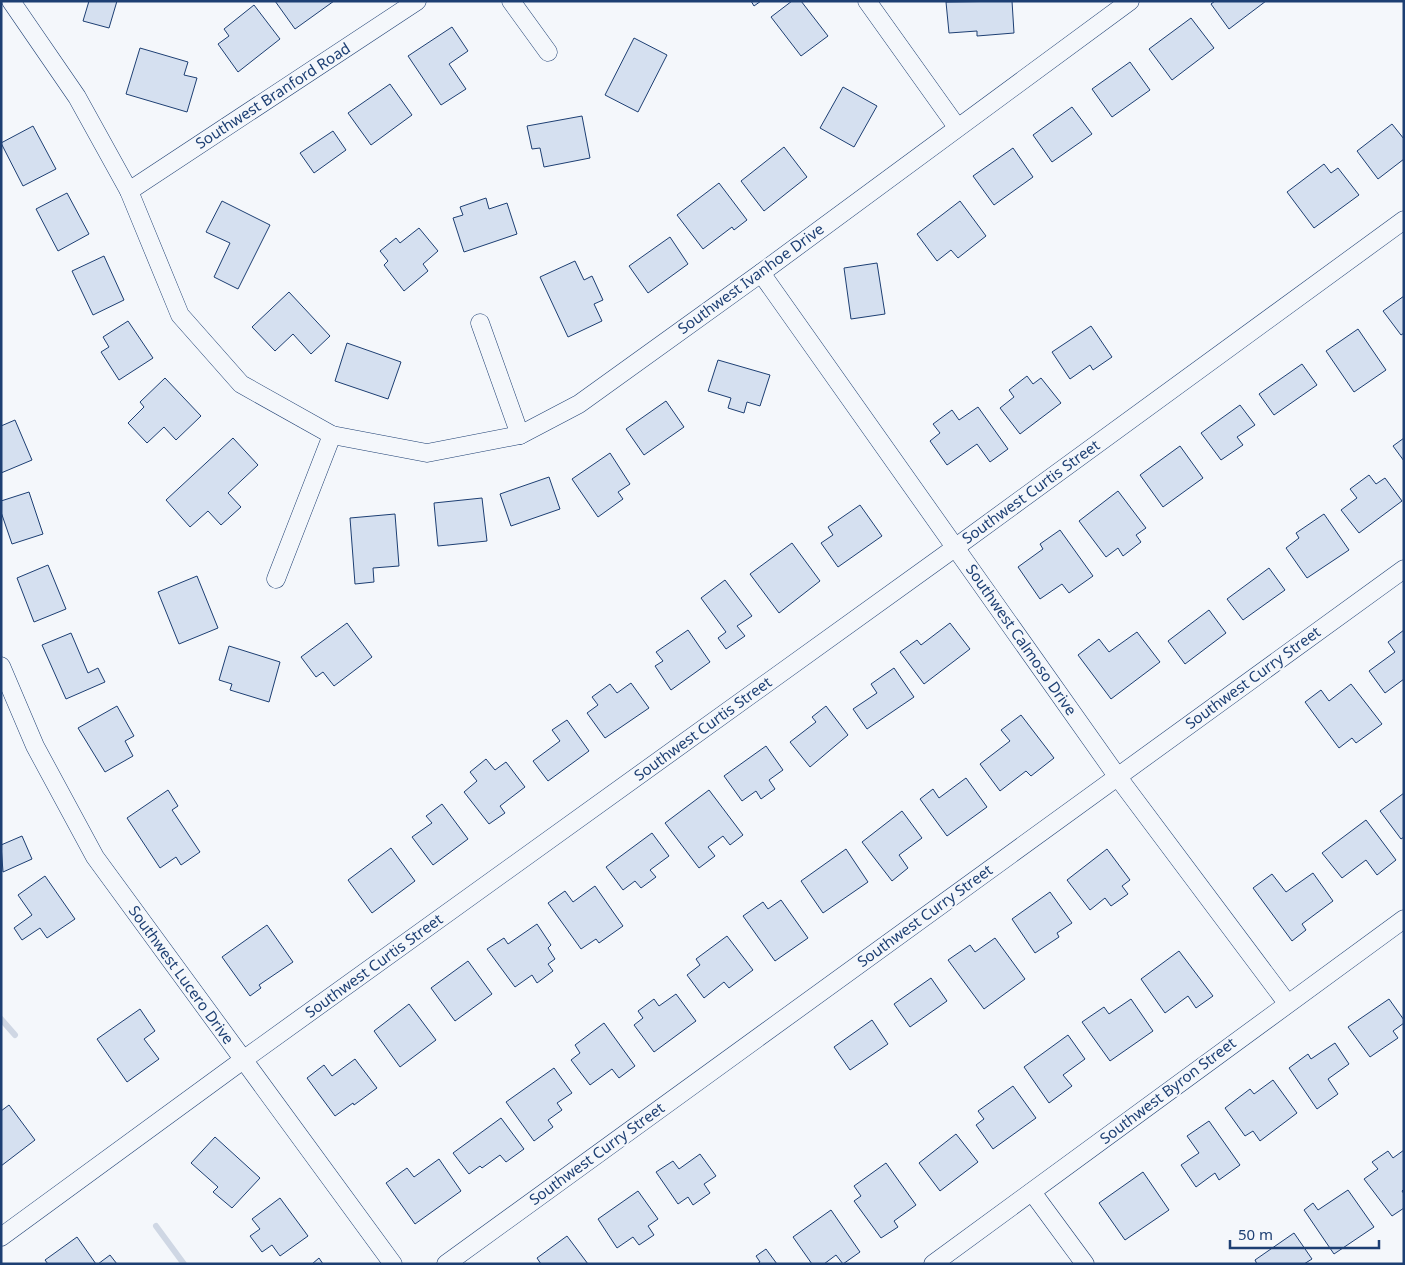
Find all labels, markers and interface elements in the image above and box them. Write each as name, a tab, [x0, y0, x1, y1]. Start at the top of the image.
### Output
street label: Southwest Branford Road	[191, 38, 354, 153]
street label: Southwest Ivanhoe Drive	[673, 218, 828, 338]
street label: Southwest Curtis Street	[958, 434, 1104, 548]
street label: Southwest Calmoso Drive	[962, 560, 1082, 719]
street label: Southwest Curry Street	[1181, 621, 1325, 733]
street label: Southwest Curtis Street	[630, 671, 776, 785]
street label: Southwest Curry Street	[853, 859, 997, 971]
street label: Southwest Lucero Drive	[125, 901, 239, 1048]
street label: Southwest Curtis Street	[301, 908, 447, 1022]
street label: Southwest Byron Street	[1095, 1032, 1240, 1148]
street label: Southwest Curry Street	[525, 1097, 669, 1209]
scale bar	[1230, 1218, 1379, 1250]
text: 50 m	[1238, 1224, 1273, 1244]

